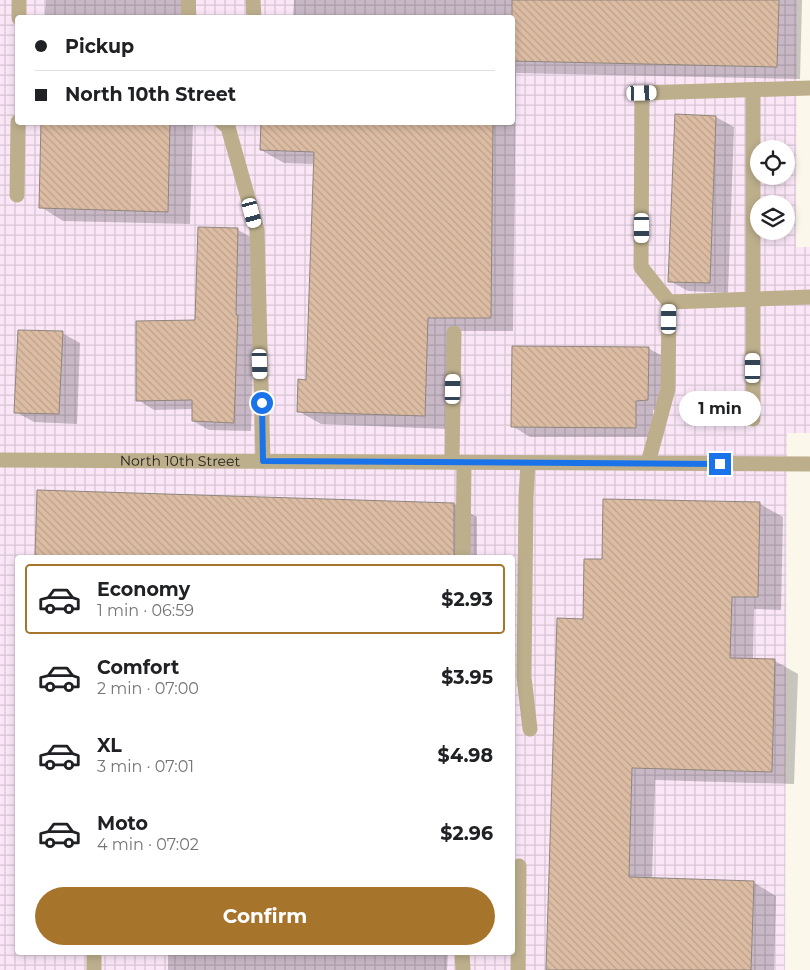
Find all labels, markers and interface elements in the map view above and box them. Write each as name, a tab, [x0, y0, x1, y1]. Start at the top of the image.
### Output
text: Pickup	[65, 35, 134, 58]
text: North 10th Street	[65, 83, 236, 106]
car	[626, 85, 657, 101]
map controls	[750, 140, 795, 240]
button: locate	[750, 140, 795, 185]
button: layers	[750, 195, 795, 240]
car	[240, 197, 263, 229]
car	[634, 213, 649, 243]
car	[661, 304, 676, 334]
car	[251, 349, 268, 379]
car	[745, 353, 760, 383]
car	[445, 374, 460, 404]
route start	[251, 392, 273, 414]
callout: 1 min	[679, 392, 761, 426]
text: 1 min	[698, 399, 742, 418]
street label: North 10th Street	[120, 452, 241, 470]
route end	[709, 453, 731, 475]
icon: car	[37, 577, 82, 622]
text: Economy	[97, 578, 190, 601]
text: $2.93	[441, 588, 493, 611]
text: 1 min · 06:59	[97, 601, 194, 620]
icon: car	[37, 655, 82, 700]
text: Comfort	[97, 656, 179, 679]
text: $3.95	[441, 666, 493, 689]
text: 2 min · 07:00	[97, 679, 199, 698]
icon: car	[37, 733, 82, 778]
text: XL	[97, 734, 122, 757]
text: $4.98	[438, 744, 493, 767]
text: 3 min · 07:01	[97, 757, 194, 776]
icon: car	[37, 811, 82, 856]
text: Moto	[97, 812, 148, 835]
text: $2.96	[440, 822, 493, 845]
text: 4 min · 07:02	[97, 835, 199, 854]
button: Confirm	[35, 887, 495, 945]

